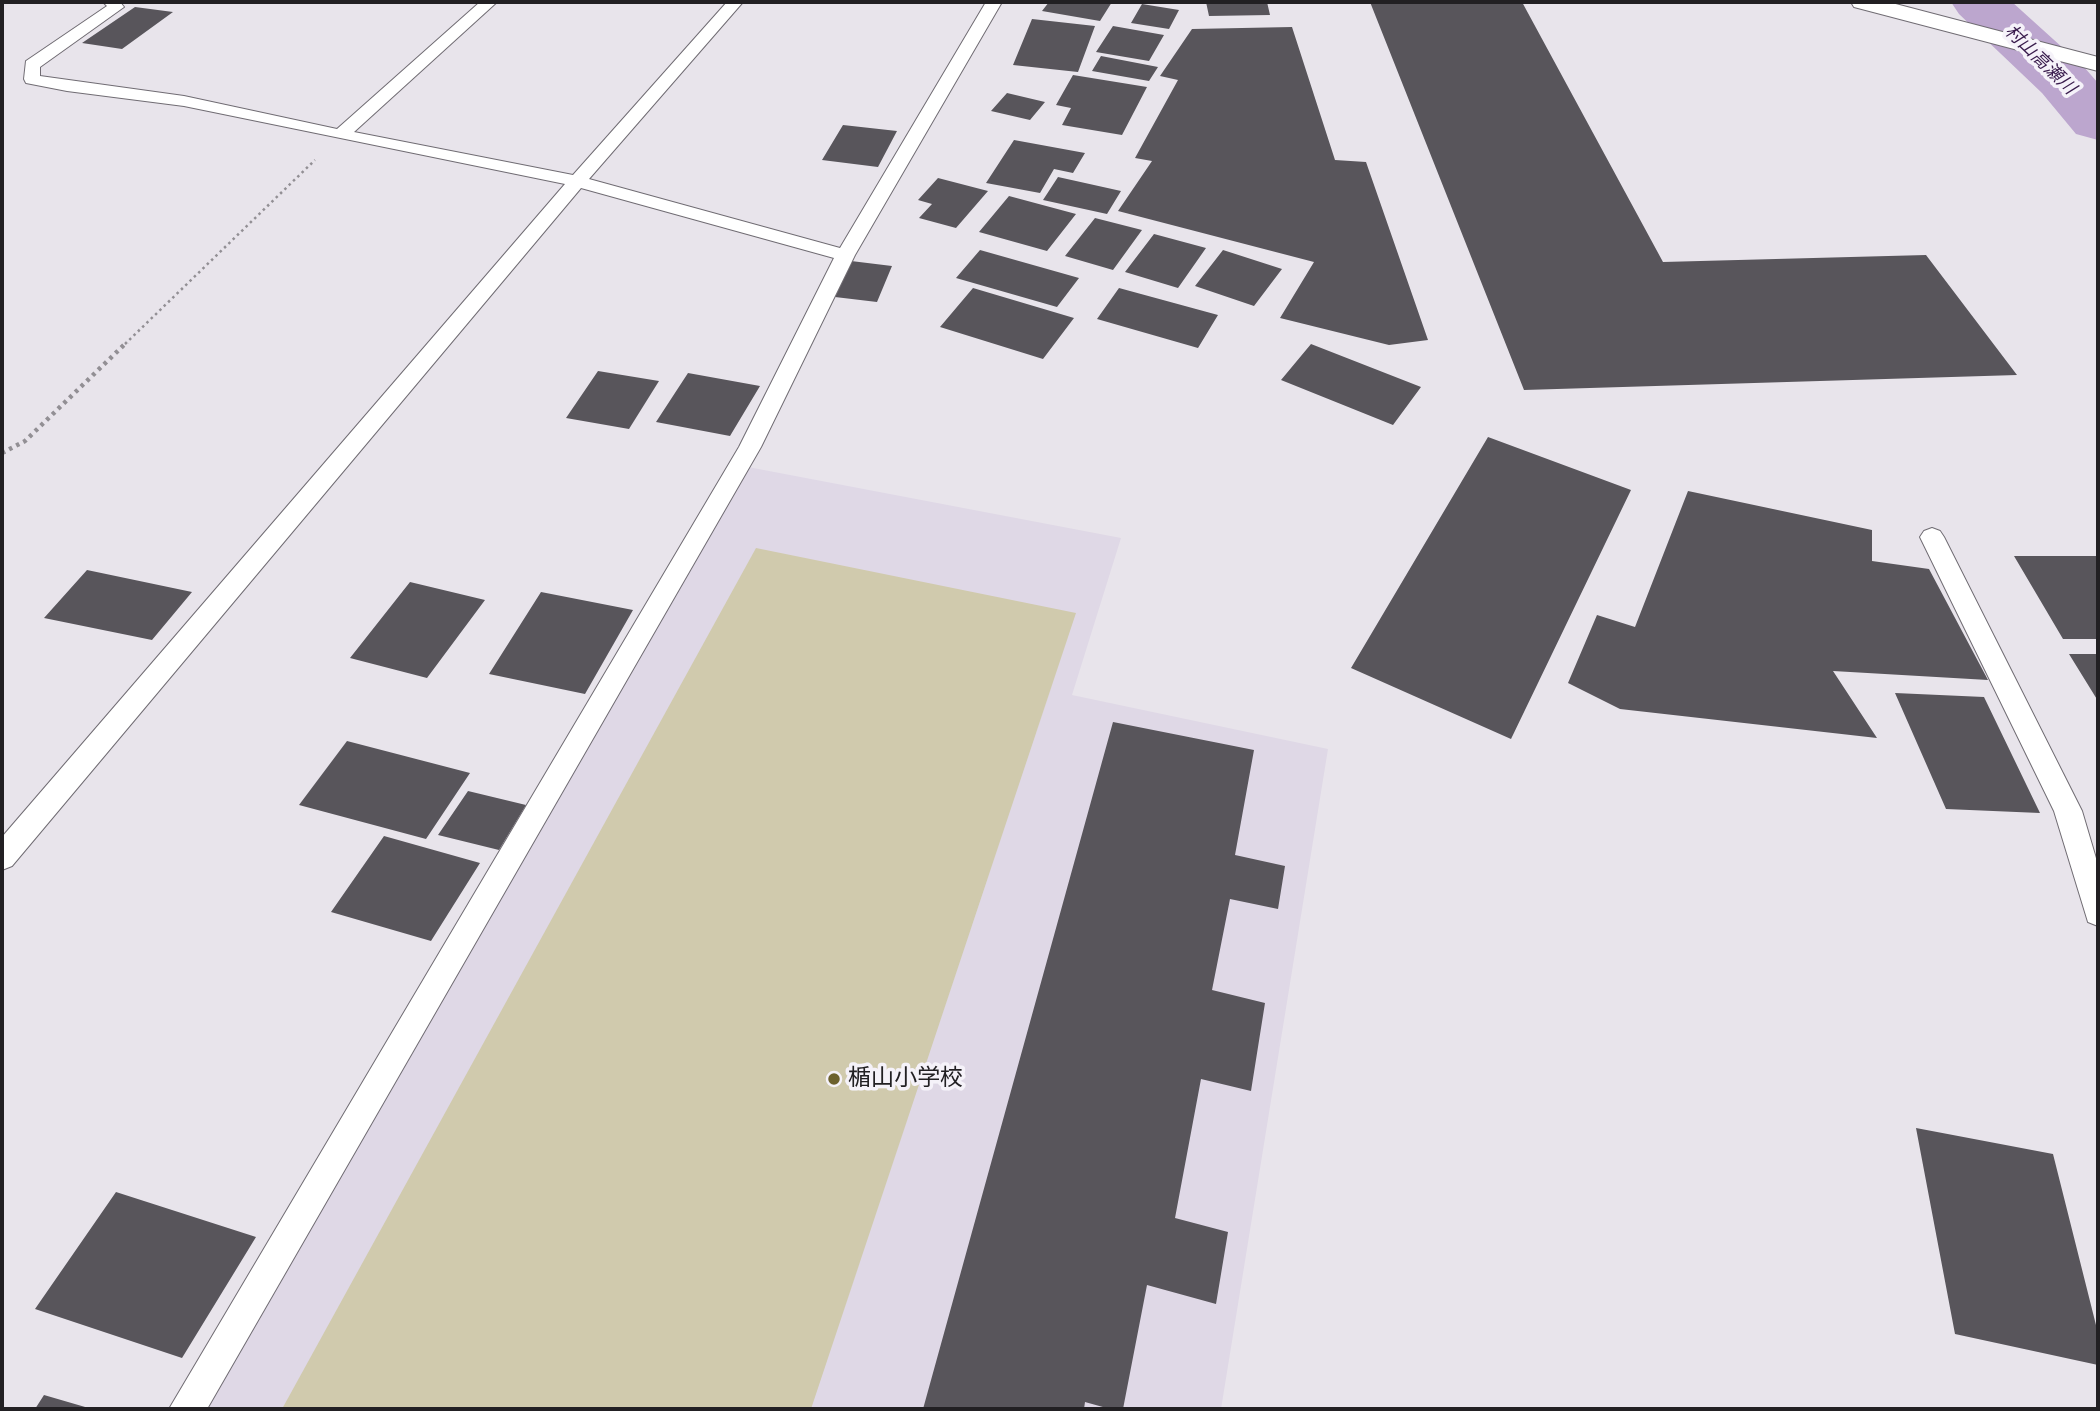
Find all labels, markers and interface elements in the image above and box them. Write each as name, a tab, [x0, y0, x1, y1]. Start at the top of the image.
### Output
water label: 村山高瀬川	[2000, 21, 2080, 99]
place label: 楯山小学校	[848, 1065, 963, 1093]
marker: 楯山小学校	[826, 1071, 842, 1087]

